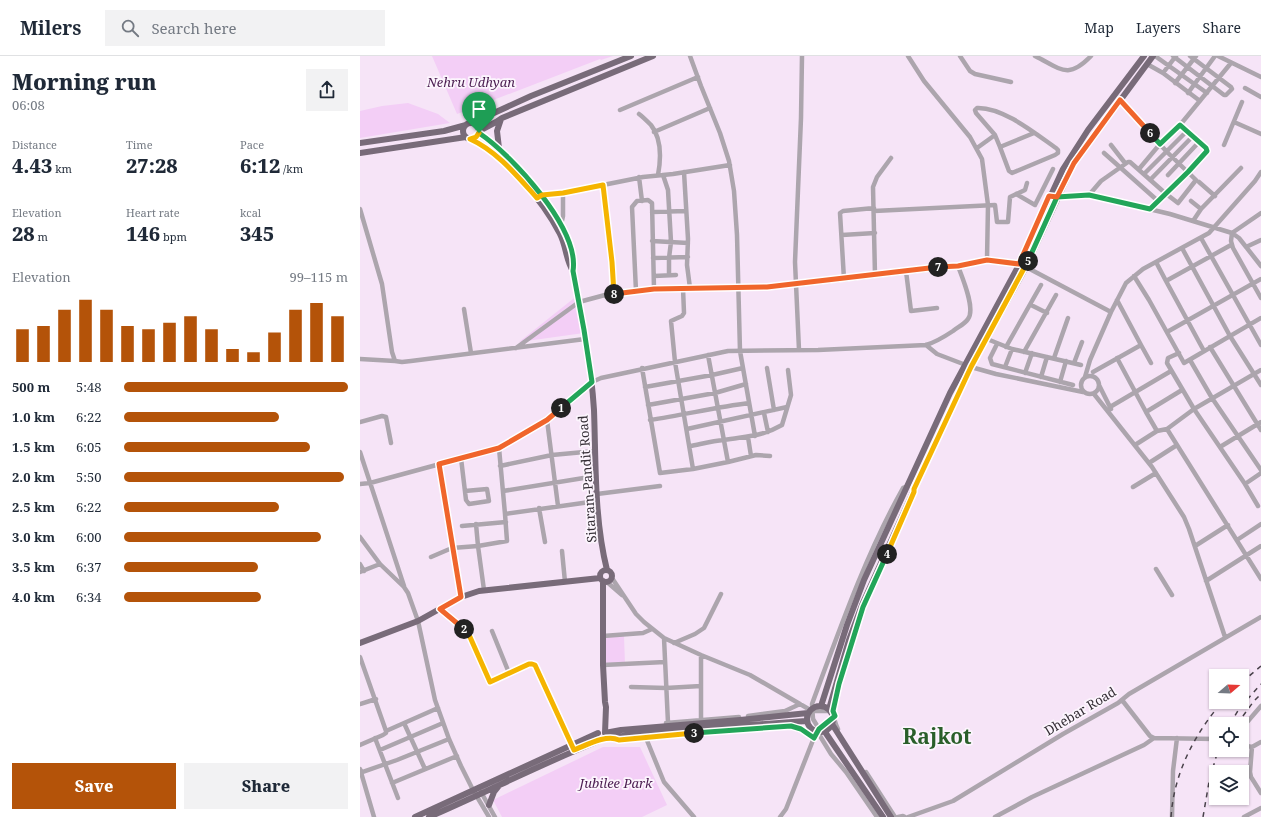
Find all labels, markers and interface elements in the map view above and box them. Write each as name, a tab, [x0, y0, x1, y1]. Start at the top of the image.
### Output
search box	[105, 10, 385, 46]
text: Milers	[20, 15, 81, 41]
icon: search	[119, 17, 141, 39]
text: Search here	[151, 18, 237, 38]
text: Map	[1084, 18, 1114, 37]
text: Layers	[1136, 18, 1181, 37]
text: Share	[1203, 18, 1241, 37]
text: Morning run	[12, 66, 157, 96]
button: share	[306, 69, 348, 111]
park label: Nehru Udhyan	[426, 73, 515, 91]
pin	[462, 92, 496, 133]
text: 06:08	[12, 96, 45, 114]
icon: arrive	[468, 98, 490, 120]
pin: 6	[1140, 123, 1160, 143]
text: 6	[1147, 125, 1153, 140]
text: Distance	[12, 137, 57, 152]
text: Time	[126, 137, 153, 152]
text: Pace	[240, 137, 264, 152]
text: 4.43	[12, 152, 52, 179]
text: 27:28	[126, 152, 178, 179]
text: 6:12	[240, 152, 280, 179]
text: km	[52, 161, 72, 176]
text: /km	[280, 161, 303, 176]
text: Elevation	[12, 205, 62, 220]
text: Heart rate	[126, 205, 180, 220]
text: kcal	[240, 205, 261, 220]
text: 28	[12, 220, 35, 247]
text: 146	[126, 220, 160, 247]
text: 345	[240, 220, 274, 247]
text: m	[35, 229, 48, 244]
text: bpm	[160, 229, 187, 244]
pin: 5	[1018, 251, 1038, 271]
text: 5	[1025, 253, 1031, 268]
pin: 7	[928, 257, 948, 277]
text: 7	[935, 259, 941, 274]
text: Elevation	[12, 268, 71, 286]
text: 99–115 m	[289, 268, 348, 286]
pin: 8	[604, 284, 624, 304]
text: 8	[611, 286, 617, 301]
text: 500 m	[12, 378, 50, 396]
text: 5:48	[76, 378, 102, 396]
pin: 1	[551, 398, 571, 418]
text: 1	[558, 400, 564, 415]
text: 1.0 km	[12, 408, 55, 426]
text: 6:22	[76, 408, 102, 426]
street label: Sitaram-Pandit Road	[574, 415, 600, 543]
text: 1.5 km	[12, 438, 55, 456]
text: 6:05	[76, 438, 102, 456]
text: 2.0 km	[12, 468, 55, 486]
text: 5:50	[76, 468, 102, 486]
text: 2.5 km	[12, 498, 55, 516]
text: 6:22	[76, 498, 102, 516]
text: 3.0 km	[12, 528, 55, 546]
text: 6:00	[76, 528, 102, 546]
pin: 4	[877, 544, 897, 564]
text: 4	[884, 546, 890, 561]
text: 3.5 km	[12, 558, 55, 576]
text: 6:37	[76, 558, 102, 576]
text: 4.0 km	[12, 588, 55, 606]
text: 6:34	[76, 588, 102, 606]
pin: 2	[454, 619, 474, 639]
text: 2	[461, 621, 467, 636]
north arrow	[1209, 669, 1249, 709]
map controls	[1209, 669, 1249, 805]
street label: Dhebar Road	[1041, 682, 1119, 740]
button: locate	[1209, 717, 1249, 757]
district label: Rajkot	[902, 722, 972, 750]
pin: 3	[684, 723, 704, 743]
text: 3	[691, 725, 697, 740]
button: Save	[12, 763, 176, 809]
button: Share	[184, 763, 348, 809]
button: layers	[1209, 765, 1249, 805]
park label: Jubilee Park	[577, 774, 653, 792]

